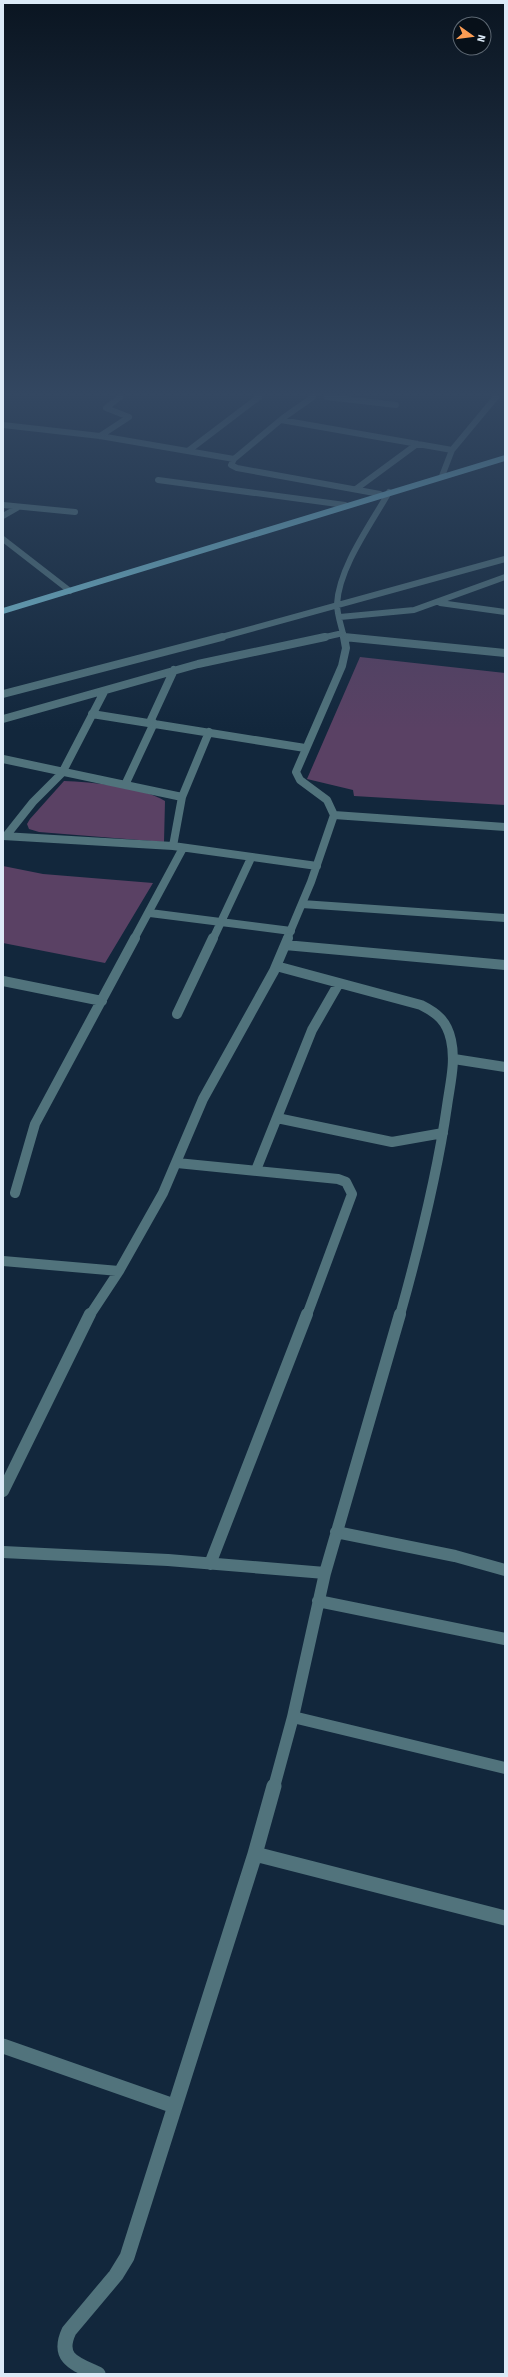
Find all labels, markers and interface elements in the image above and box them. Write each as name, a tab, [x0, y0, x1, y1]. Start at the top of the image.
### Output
north arrow	[452, 16, 492, 56]
text: N	[473, 33, 489, 44]

